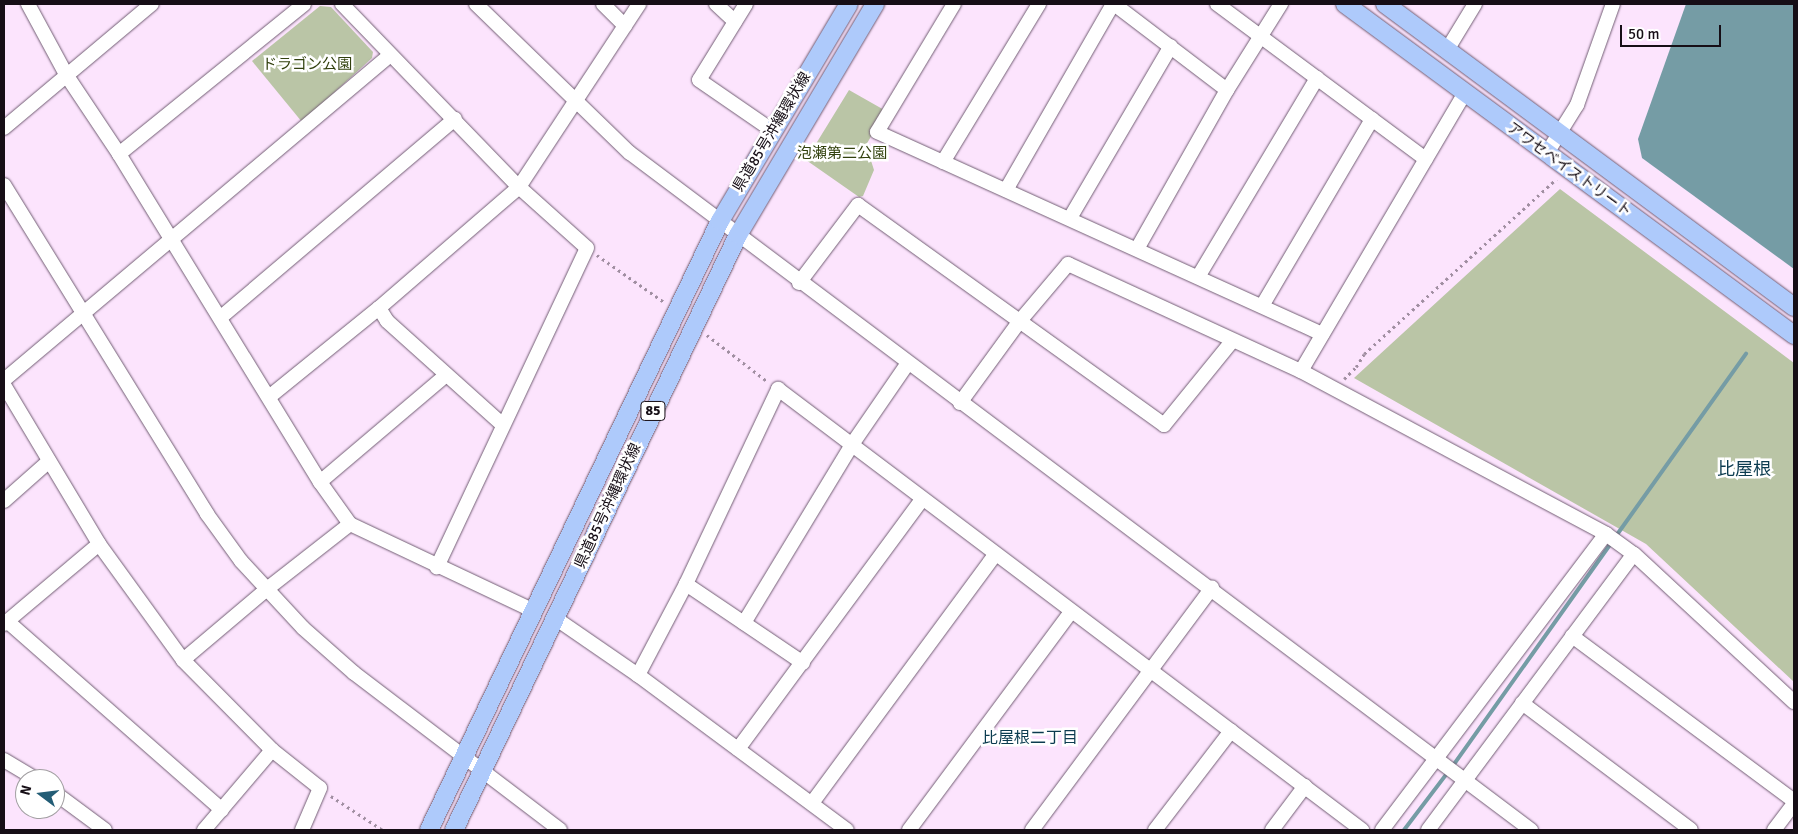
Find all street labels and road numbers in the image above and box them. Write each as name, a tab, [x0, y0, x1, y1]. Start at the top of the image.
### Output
street label: 県道85号沖縄環状線	[729, 69, 815, 195]
street label: アワセベイストリート	[1503, 119, 1635, 221]
road number: 85	[639, 400, 667, 422]
street label: 県道85号沖縄環状線	[571, 440, 645, 572]

